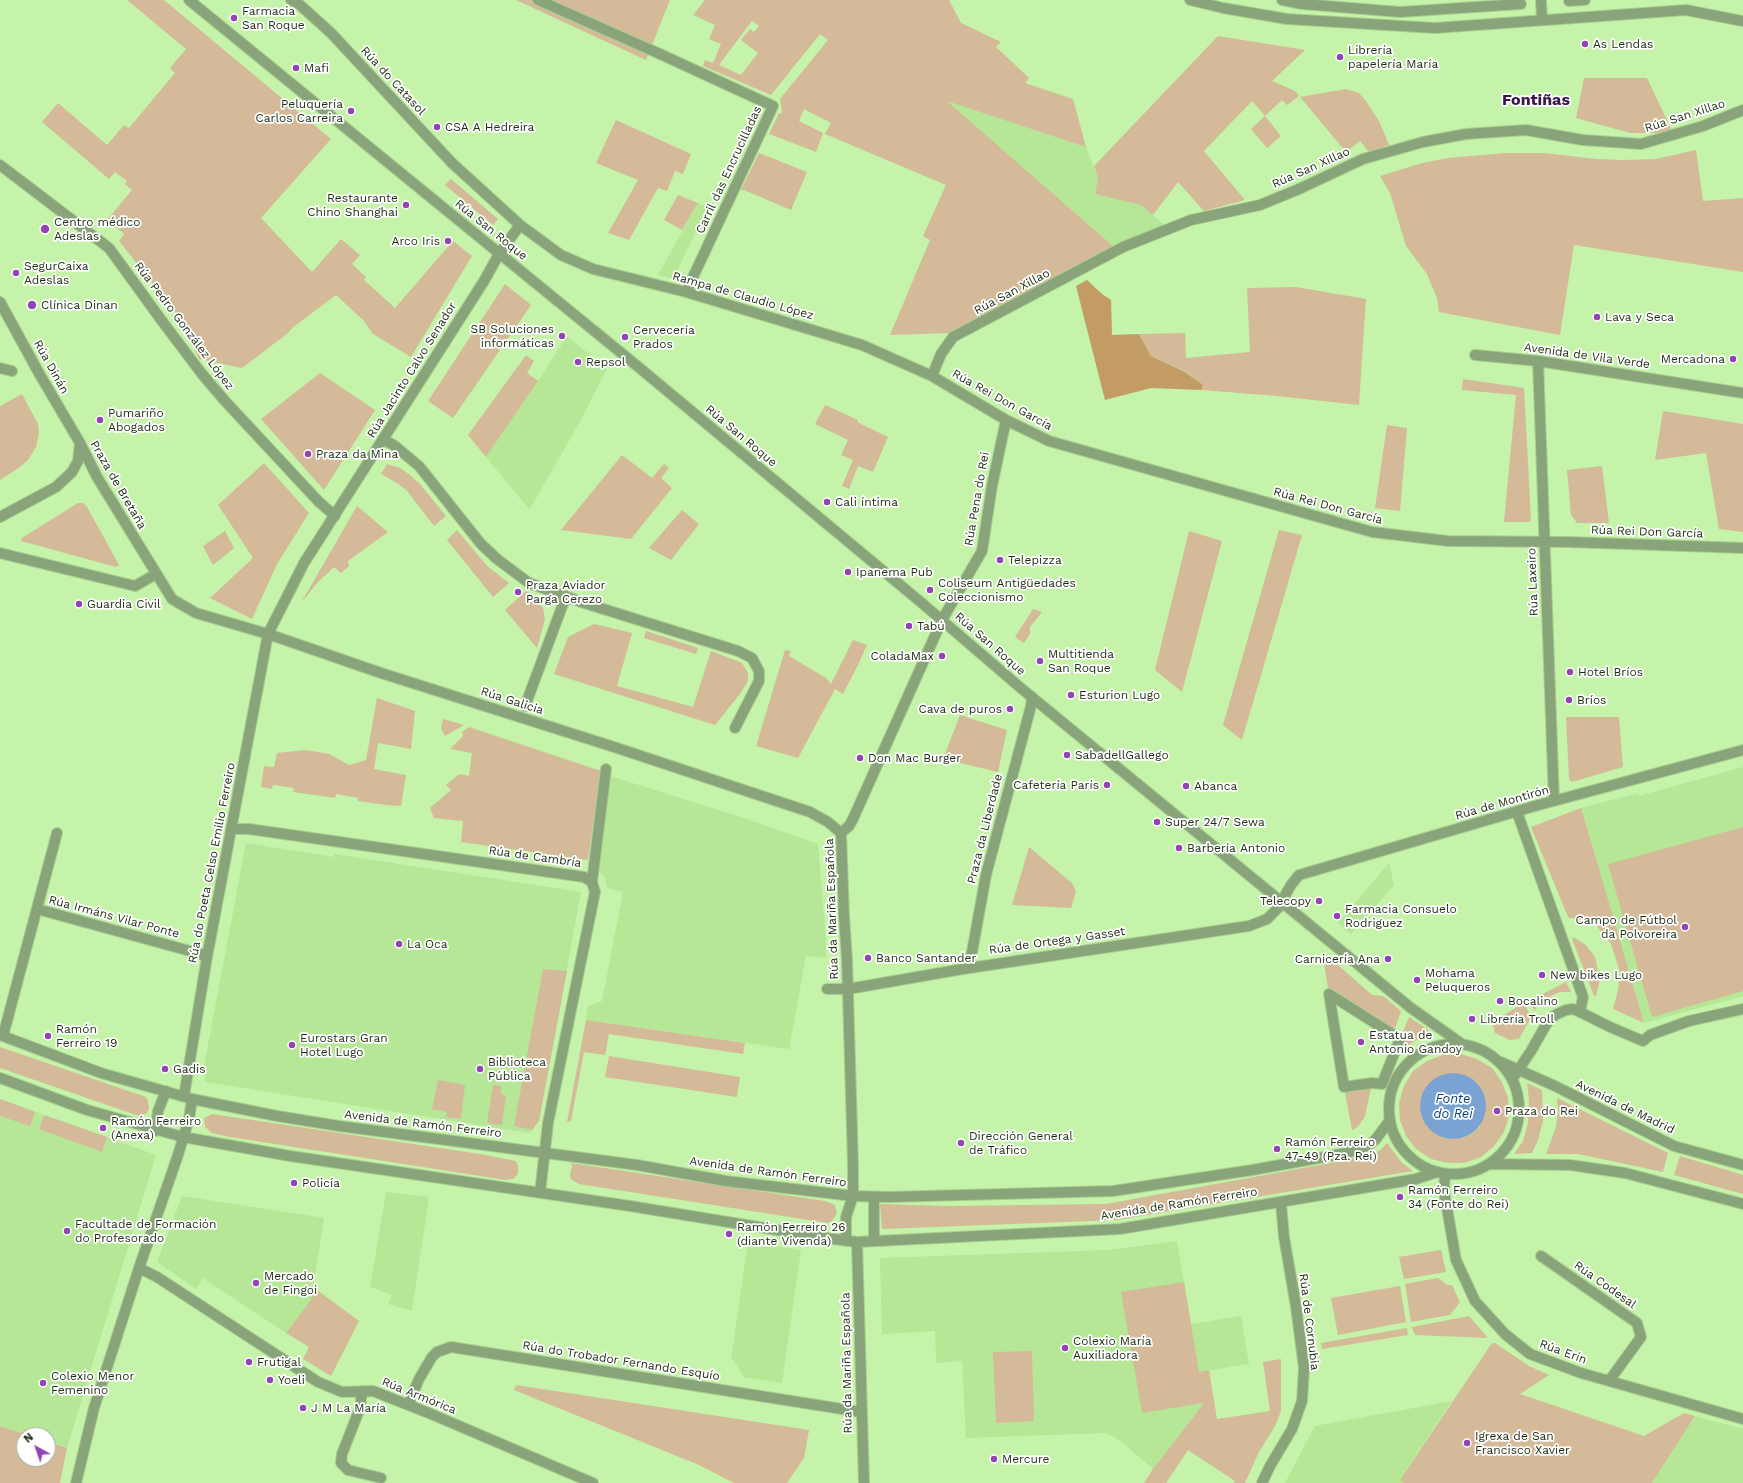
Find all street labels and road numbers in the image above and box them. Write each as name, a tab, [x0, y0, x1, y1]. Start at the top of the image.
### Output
street label: Rúa do Catasol	[357, 44, 429, 118]
street label: Rúa San Xillao	[1643, 96, 1727, 136]
street label: Carril das Encrucilladas	[693, 104, 765, 236]
street label: Rúa San Xillao	[1270, 144, 1352, 192]
street label: Rúa San Roque	[452, 196, 530, 264]
street label: Rúa Pedro González López	[131, 259, 237, 393]
street label: Rúa San Xillao	[972, 266, 1052, 318]
street label: Rampa de Claudio López	[671, 269, 815, 323]
street label: Rúa Jacinto Calvo Senador	[364, 299, 460, 441]
street label: Rúa Dinán	[30, 337, 72, 397]
street label: Avenida de Vila Verde	[1523, 340, 1651, 372]
street label: Rúa Rei Don García	[949, 366, 1055, 434]
street label: Rúa San Roque	[702, 402, 780, 470]
street label: Praza de Bretaña	[87, 438, 149, 532]
street label: Rúa Pena do Rei	[962, 451, 992, 547]
street label: Rúa Rei Don García	[1272, 485, 1384, 527]
street label: Rúa Rei Don García	[1591, 523, 1703, 541]
street label: Rúa Laxeiro	[1525, 548, 1541, 616]
street label: Rúa San Roque	[952, 609, 1028, 679]
street label: Rúa Galicia	[479, 684, 545, 718]
street label: Rúa do Poeta Celso Emilio Ferreiro	[185, 761, 239, 965]
street label: Praza da Liberdade	[964, 773, 1006, 885]
street label: Rúa de Montirón	[1453, 783, 1551, 823]
street label: Rúa da Mariña Española	[822, 838, 842, 980]
street label: Rúa de Cambría	[488, 843, 582, 871]
street label: Rúa Irmáns Vilar Ponte	[47, 893, 181, 941]
street label: Rúa de Ortega y Gasset	[988, 924, 1126, 958]
street label: Avenida de Madrid	[1573, 1077, 1677, 1137]
street label: Avenida de Ramón Ferreiro	[344, 1107, 502, 1141]
street label: Avenida de Ramón Ferreiro	[689, 1154, 847, 1190]
street label: Avenida de Ramón Ferreiro	[1100, 1184, 1258, 1224]
street label: Rúa Codesal	[1571, 1258, 1639, 1312]
street label: Rúa de Cornubia	[1296, 1273, 1322, 1371]
street label: Rúa da Mariña Española	[839, 1292, 855, 1434]
street label: Rúa Erín	[1537, 1337, 1589, 1367]
street label: Rúa do Trobador Fernando Esquío	[521, 1338, 721, 1384]
street label: Rúa Armórica	[380, 1374, 458, 1418]

